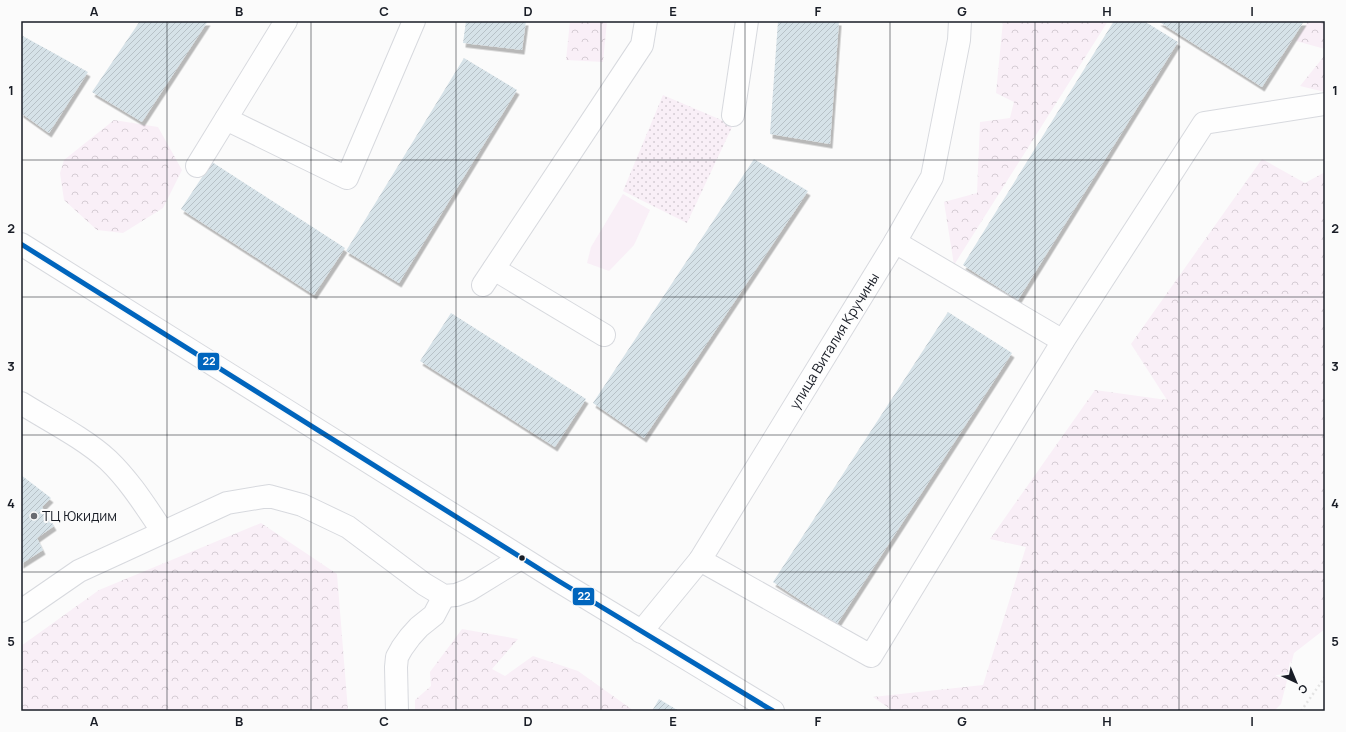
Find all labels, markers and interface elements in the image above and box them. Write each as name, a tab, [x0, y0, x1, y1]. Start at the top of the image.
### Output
text: A	[90, 2, 99, 20]
text: B	[235, 2, 243, 20]
text: C	[379, 2, 389, 20]
text: D	[523, 2, 533, 20]
text: E	[669, 2, 677, 20]
text: F	[815, 2, 822, 20]
text: G	[957, 2, 967, 20]
text: H	[1102, 2, 1112, 20]
text: I	[1250, 2, 1254, 20]
text: 1	[8, 81, 14, 99]
text: 1	[1332, 81, 1338, 99]
text: 2	[7, 219, 15, 237]
text: 2	[1331, 219, 1339, 237]
street label: улица Виталия Кручины	[785, 269, 883, 413]
line badge: 22	[197, 352, 220, 371]
text: 22	[202, 353, 216, 368]
text: 3	[7, 357, 15, 375]
text: 3	[1331, 357, 1339, 375]
text: 4	[7, 494, 15, 512]
text: 4	[1331, 494, 1339, 512]
place label: ТЦ Юкидим	[42, 506, 117, 525]
marker: ТЦ Юкидим	[29, 511, 39, 521]
unlabelled marker	[517, 553, 527, 563]
line badge: 22	[572, 587, 595, 606]
text: 22	[577, 588, 591, 603]
text: 5	[7, 632, 15, 650]
text: 5	[1331, 632, 1339, 650]
north arrow	[1276, 662, 1316, 702]
text: С	[1295, 681, 1311, 698]
text: A	[90, 712, 99, 730]
text: B	[235, 712, 243, 730]
text: C	[379, 712, 389, 730]
text: D	[523, 712, 533, 730]
text: E	[669, 712, 677, 730]
text: F	[815, 712, 822, 730]
text: G	[957, 712, 967, 730]
text: H	[1102, 712, 1112, 730]
text: I	[1250, 712, 1254, 730]

